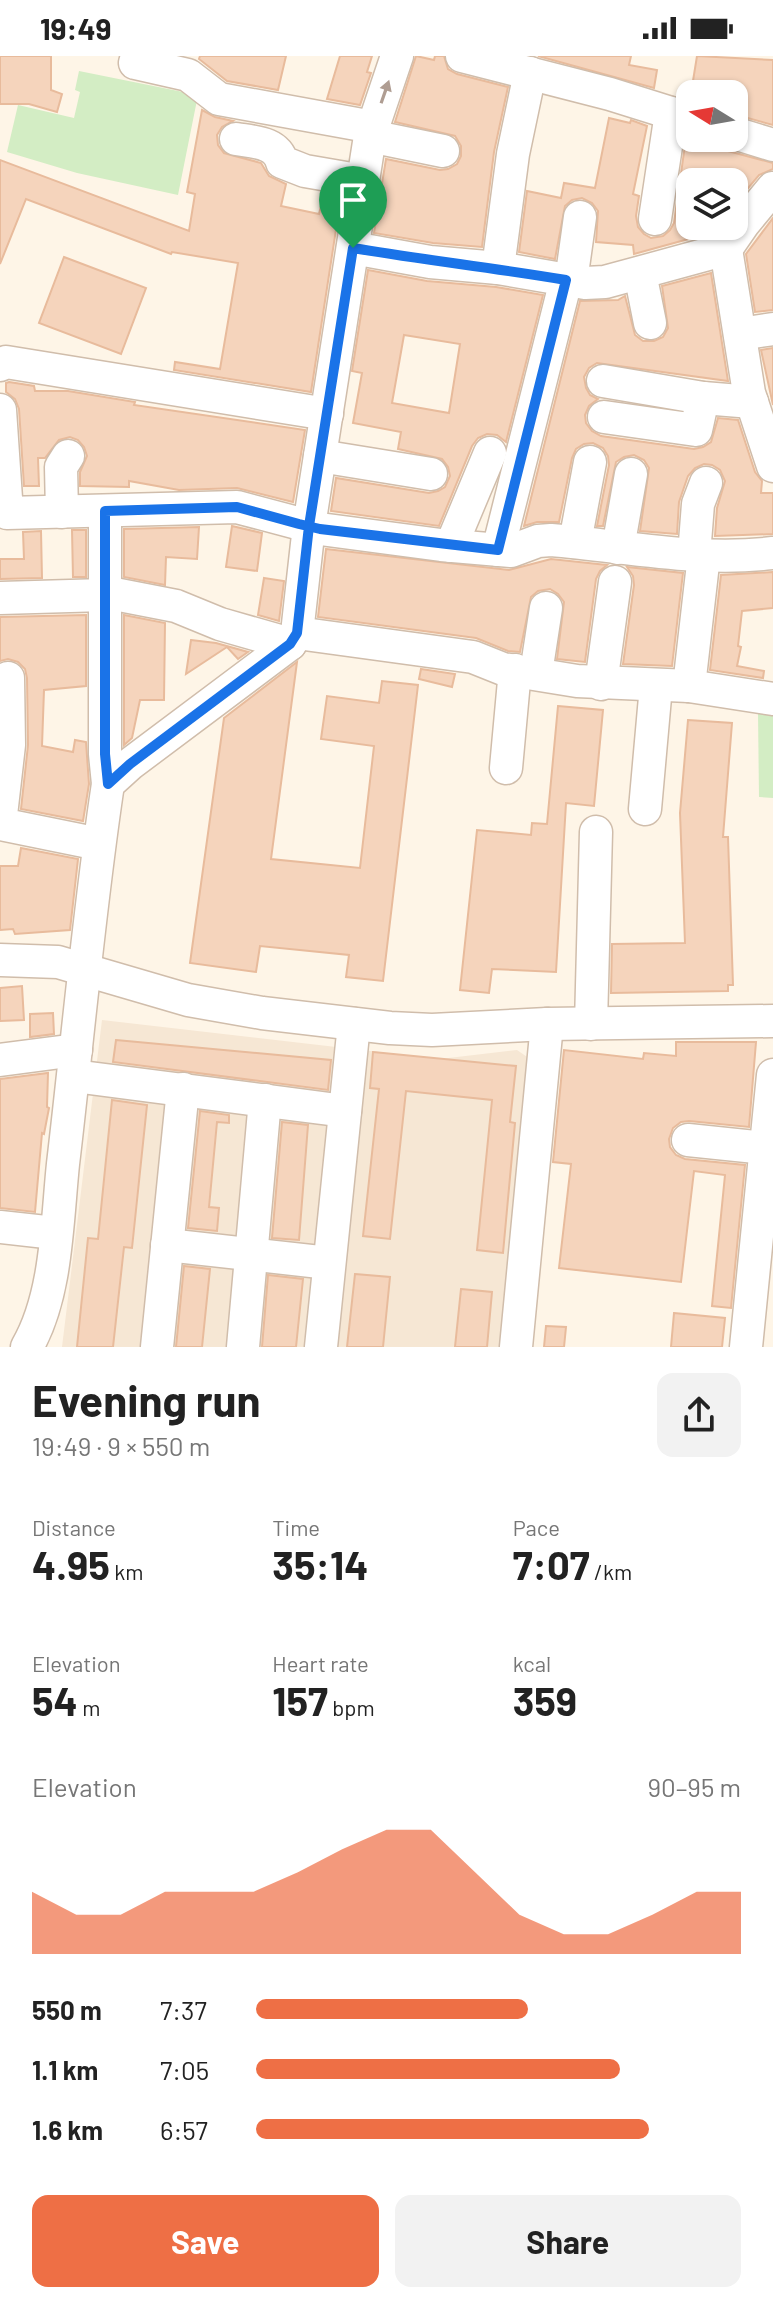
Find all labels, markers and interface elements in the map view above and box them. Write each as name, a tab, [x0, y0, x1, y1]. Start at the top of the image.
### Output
text: 19:49	[40, 10, 112, 46]
one-way arrow	[379, 80, 391, 104]
north arrow	[676, 80, 748, 152]
map controls	[676, 80, 748, 240]
pin	[319, 166, 387, 248]
button: layers	[676, 168, 748, 240]
icon: arrive	[331, 178, 375, 222]
text: Evening run	[32, 1373, 261, 1426]
button: share	[657, 1373, 741, 1457]
text: 19:49 · 9 × 550 m	[32, 1430, 210, 1461]
text: Distance	[32, 1514, 116, 1540]
text: Time	[272, 1514, 320, 1540]
text: Pace	[513, 1514, 560, 1540]
text: 4.95	[32, 1540, 110, 1588]
text: 35:14	[272, 1540, 368, 1588]
text: 7:07	[513, 1540, 590, 1588]
text: km	[110, 1558, 143, 1584]
text: /km	[590, 1558, 632, 1584]
text: Elevation	[32, 1650, 121, 1676]
text: Heart rate	[272, 1650, 369, 1676]
text: kcal	[513, 1650, 551, 1676]
text: 54	[32, 1676, 78, 1724]
text: 157	[272, 1676, 328, 1724]
text: 359	[513, 1676, 577, 1724]
text: m	[78, 1694, 100, 1720]
text: bpm	[328, 1694, 375, 1720]
text: Elevation	[32, 1771, 137, 1802]
text: 90–95 m	[647, 1771, 741, 1802]
text: 550 m	[32, 1994, 102, 2025]
text: 7:37	[160, 1994, 207, 2025]
text: 1.1 km	[32, 2054, 98, 2085]
text: 7:05	[160, 2054, 209, 2085]
text: 1.6 km	[32, 2114, 103, 2145]
text: 6:57	[160, 2114, 208, 2145]
button: Save	[32, 2195, 379, 2287]
button: Share	[395, 2195, 741, 2287]

